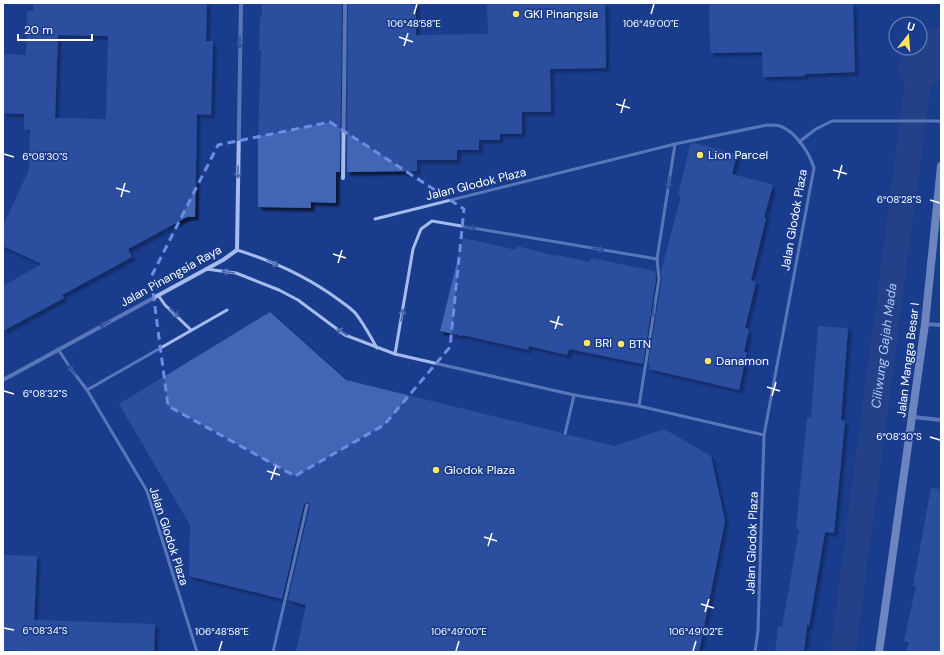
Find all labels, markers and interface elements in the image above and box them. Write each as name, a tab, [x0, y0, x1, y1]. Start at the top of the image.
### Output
place label: GKI Pinangsia	[524, 6, 598, 22]
marker: GKI Pinangsia	[511, 9, 521, 19]
scale bar	[18, 16, 92, 42]
north arrow	[888, 16, 928, 56]
text: 106°48'58"E	[387, 17, 441, 30]
text: 106°49'00"E	[623, 17, 679, 30]
text: U	[905, 19, 917, 34]
text: 20 m	[24, 22, 53, 38]
one-way arrow	[236, 35, 244, 48]
place label: Lion Parcel	[708, 147, 768, 163]
text: 6°08'30"S	[22, 150, 68, 163]
marker: Lion Parcel	[695, 150, 705, 160]
street label: Jalan Glodok Plaza	[424, 164, 528, 204]
one-way arrow	[234, 165, 242, 178]
street label: Jalan Glodok Plaza	[777, 168, 811, 272]
one-way arrow	[665, 176, 673, 189]
text: 6°08'28"S	[877, 193, 921, 206]
one-way arrow	[463, 223, 476, 231]
street label: Jalan Pinangsia Raya	[118, 242, 224, 310]
one-way arrow	[591, 245, 604, 253]
one-way arrow	[267, 260, 279, 267]
one-way arrow	[222, 268, 235, 276]
water label: Ciliwung Gajah Mada	[867, 282, 900, 409]
street label: Jalan Mangga Besar I	[893, 302, 923, 418]
one-way arrow	[649, 304, 657, 317]
one-way arrow	[169, 308, 179, 318]
one-way arrow	[398, 309, 406, 322]
one-way arrow	[99, 320, 111, 328]
one-way arrow	[336, 328, 347, 336]
place label: BRI	[595, 335, 612, 351]
place label: BTN	[629, 336, 651, 352]
marker: BRI	[582, 338, 592, 348]
marker: BTN	[616, 339, 626, 349]
place label: Danamon	[716, 353, 769, 369]
marker: Danamon	[703, 356, 713, 366]
one-way arrow	[68, 365, 76, 376]
text: 6°08'32"S	[23, 387, 67, 400]
text: 6°08'30"S	[876, 430, 922, 443]
place label: Glodok Plaza	[444, 462, 515, 478]
marker: Glodok Plaza	[431, 465, 441, 475]
street label: Jalan Glodok Plaza	[146, 485, 192, 587]
street label: Jalan Glodok Plaza	[742, 491, 762, 595]
text: 6°08'34"S	[23, 624, 68, 637]
text: 106°48'58"E	[195, 625, 249, 638]
text: 106°49'00"E	[431, 625, 487, 638]
text: 106°49'02"E	[669, 625, 724, 638]

